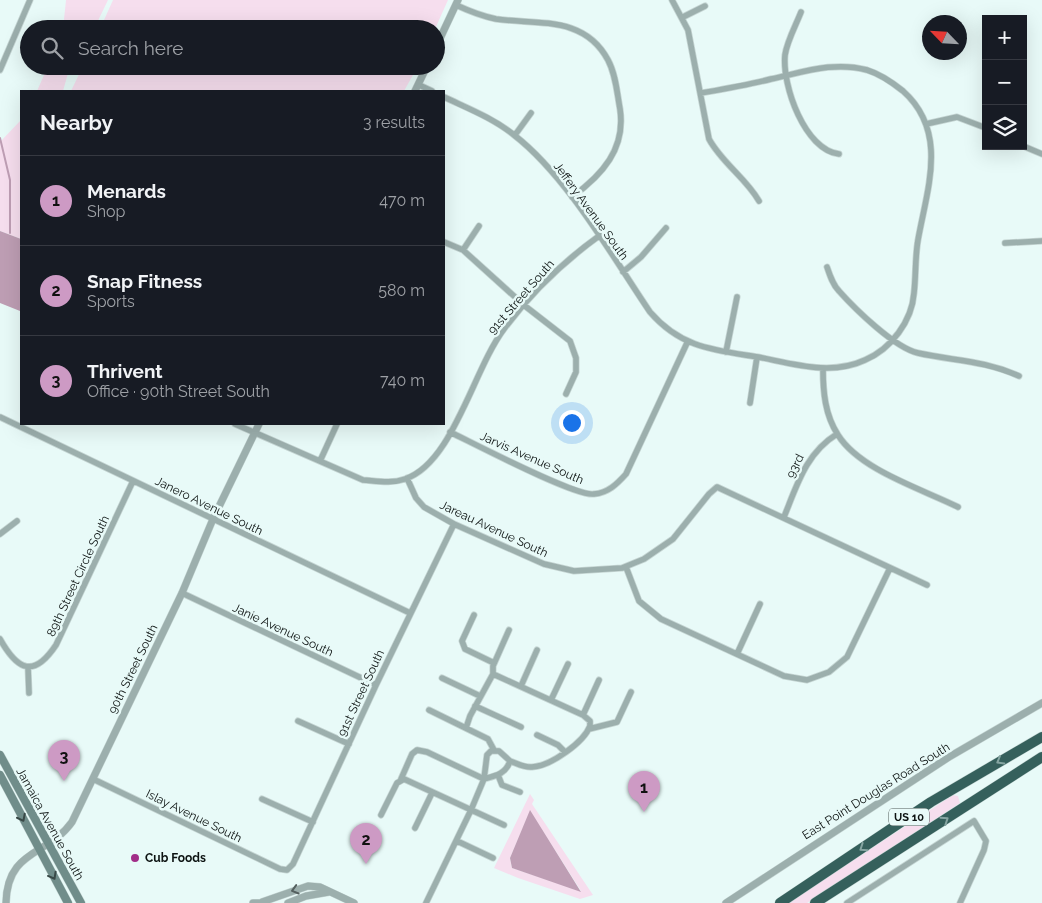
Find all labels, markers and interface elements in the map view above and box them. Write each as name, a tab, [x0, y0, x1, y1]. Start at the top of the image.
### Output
north arrow	[922, 15, 967, 60]
map controls	[982, 15, 1027, 150]
button: +	[982, 15, 1027, 60]
search box	[20, 20, 445, 75]
icon: search	[38, 34, 66, 62]
text: Search here	[78, 37, 184, 59]
button: −	[982, 60, 1027, 105]
button: layers	[982, 105, 1027, 150]
text: Nearby	[40, 110, 113, 135]
text: 3 results	[363, 113, 425, 132]
street label: Jeffery Avenue South	[551, 159, 631, 263]
text: Menards	[87, 180, 166, 202]
text: 1	[52, 191, 60, 210]
text: 470 m	[379, 191, 425, 210]
text: Shop	[87, 202, 125, 221]
street label: 91st Street South	[485, 257, 557, 337]
text: Snap Fitness	[87, 270, 202, 292]
text: 2	[51, 281, 61, 300]
text: 580 m	[378, 281, 425, 300]
text: Sports	[87, 292, 135, 311]
text: Thrivent	[87, 360, 163, 382]
text: 3	[52, 371, 60, 390]
text: 740 m	[380, 371, 425, 390]
text: Office · 90th Street South	[87, 382, 270, 401]
your location	[559, 410, 585, 436]
street label: Jarvis Avenue South	[478, 429, 586, 487]
street label: 93rd	[783, 452, 807, 480]
street label: Janero Avenue South	[153, 474, 265, 538]
street label: Jareau Avenue South	[438, 498, 550, 560]
street label: 89th Street Circle South	[44, 513, 112, 639]
street label: Janie Avenue South	[231, 601, 335, 659]
street label: 90th Street South	[105, 622, 161, 716]
street label: 91st Street South	[335, 647, 387, 739]
pin: 3	[48, 740, 80, 781]
street label: East Point Douglas Road South	[800, 740, 952, 842]
one-way arrow	[996, 755, 1005, 765]
street label: Jamaica Avenue South	[13, 766, 87, 882]
pin: 1	[628, 771, 660, 812]
street label: Islay Avenue South	[144, 787, 244, 845]
road number: US 10	[889, 809, 929, 826]
one-way arrow	[16, 812, 26, 821]
one-way arrow	[939, 817, 948, 826]
pin: 2	[350, 823, 382, 864]
one-way arrow	[859, 842, 868, 851]
place label: Cub Foods	[145, 851, 206, 865]
marker: Cub Foods	[129, 852, 141, 864]
one-way arrow	[47, 871, 57, 880]
one-way arrow	[291, 884, 300, 895]

